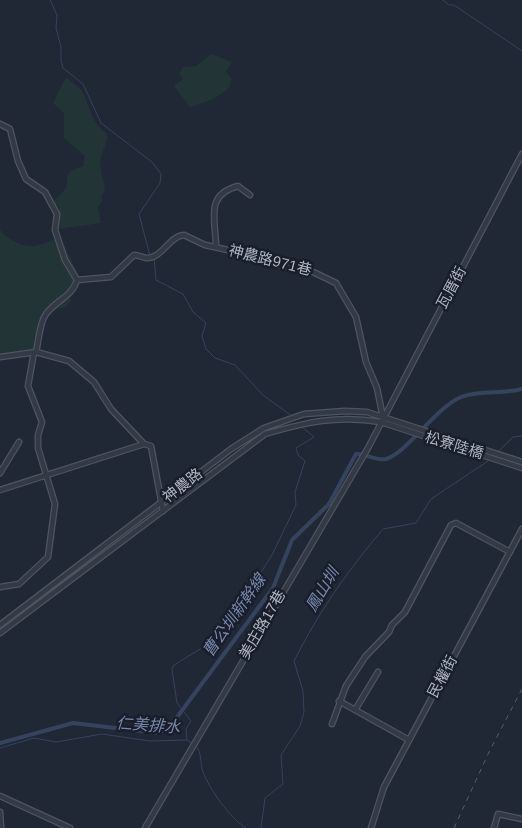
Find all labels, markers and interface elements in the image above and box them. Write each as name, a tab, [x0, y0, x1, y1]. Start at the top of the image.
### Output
street label: 神農路971巷	[227, 242, 313, 280]
street label: 瓦厝街	[433, 264, 471, 312]
street label: 松寮陸橋	[423, 429, 485, 463]
street label: 神農路	[160, 465, 206, 507]
water label: 鳳山圳	[302, 564, 344, 616]
water label: 曹公圳新幹線	[200, 571, 270, 661]
street label: 美庄路17巷	[236, 587, 290, 663]
street label: 民權街	[424, 653, 462, 701]
water label: 仁美排水	[115, 714, 181, 738]

